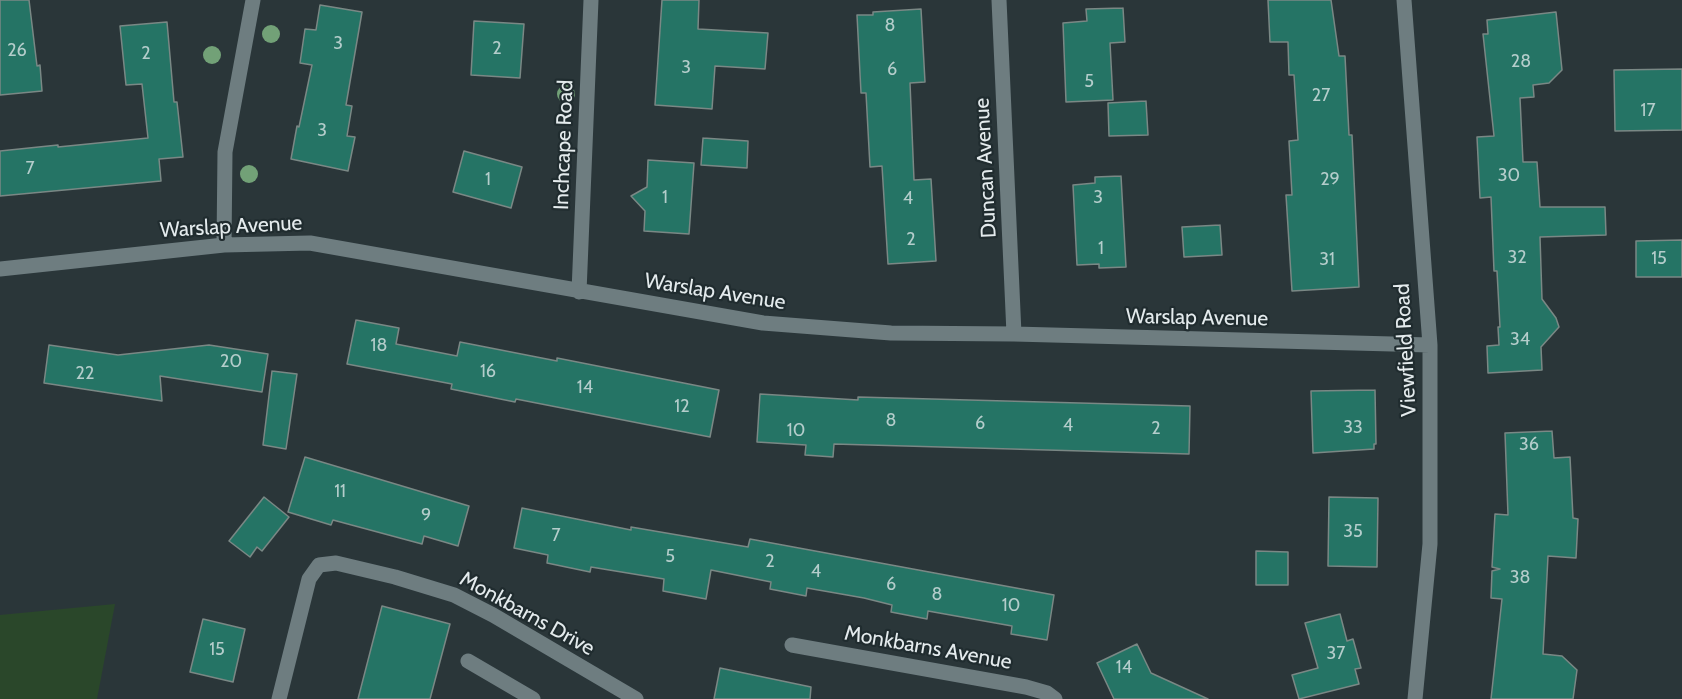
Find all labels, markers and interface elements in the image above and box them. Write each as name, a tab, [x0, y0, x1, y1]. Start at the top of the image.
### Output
house number: 8	[885, 15, 895, 37]
house number: 3	[333, 33, 343, 55]
house number: 2	[492, 38, 502, 60]
house number: 26	[7, 40, 27, 62]
house number: 2	[141, 43, 151, 65]
house number: 28	[1511, 51, 1531, 73]
house number: 3	[681, 57, 691, 79]
house number: 6	[887, 59, 897, 81]
house number: 5	[1084, 71, 1094, 93]
street label: Inchcape Road	[549, 80, 579, 210]
house number: 27	[1312, 85, 1330, 107]
street label: Duncan Avenue	[970, 97, 1002, 239]
house number: 17	[1641, 100, 1655, 122]
house number: 3	[317, 120, 327, 142]
house number: 7	[25, 158, 35, 180]
house number: 30	[1498, 165, 1520, 187]
house number: 1	[485, 169, 491, 191]
house number: 29	[1320, 169, 1340, 191]
house number: 1	[662, 187, 668, 209]
house number: 3	[1093, 187, 1103, 209]
house number: 4	[903, 188, 913, 210]
street label: Warslap Avenue	[159, 211, 303, 243]
house number: 2	[906, 229, 916, 251]
house number: 1	[1098, 238, 1104, 260]
house number: 32	[1507, 247, 1527, 269]
house number: 15	[1651, 248, 1667, 270]
house number: 31	[1319, 249, 1335, 271]
street label: Warslap Avenue	[643, 268, 787, 316]
street label: Viewfield Road	[1390, 283, 1422, 417]
street label: Warslap Avenue	[1126, 304, 1268, 332]
house number: 34	[1510, 329, 1530, 351]
house number: 18	[371, 335, 387, 357]
house number: 20	[220, 351, 242, 373]
house number: 16	[480, 361, 496, 383]
house number: 22	[76, 363, 94, 385]
house number: 14	[577, 377, 593, 399]
house number: 12	[674, 396, 690, 418]
house number: 8	[886, 410, 896, 432]
house number: 6	[975, 413, 985, 435]
house number: 4	[1063, 415, 1073, 437]
house number: 33	[1343, 417, 1363, 439]
house number: 2	[1151, 418, 1161, 440]
house number: 10	[787, 420, 805, 442]
house number: 36	[1519, 434, 1539, 456]
house number: 11	[334, 481, 346, 503]
house number: 9	[421, 505, 431, 527]
house number: 35	[1343, 521, 1363, 543]
house number: 7	[551, 525, 561, 547]
house number: 5	[665, 546, 675, 568]
house number: 2	[765, 551, 775, 573]
house number: 4	[811, 561, 821, 583]
street label: Monkbarns Drive	[455, 567, 599, 661]
house number: 38	[1510, 567, 1530, 589]
house number: 6	[886, 574, 896, 596]
house number: 8	[932, 584, 942, 606]
house number: 10	[1002, 595, 1020, 617]
street label: Monkbarns Avenue	[842, 621, 1014, 675]
house number: 15	[209, 639, 225, 661]
house number: 37	[1327, 643, 1345, 665]
house number: 14	[1116, 657, 1132, 679]

